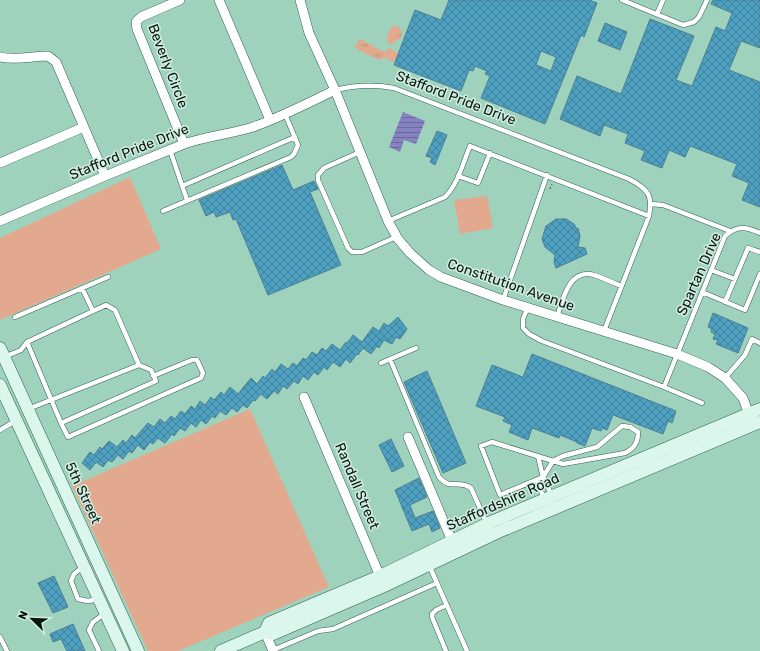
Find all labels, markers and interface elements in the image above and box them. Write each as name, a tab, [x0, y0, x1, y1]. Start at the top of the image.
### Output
street label: Beverly Circle	[144, 22, 192, 111]
street label: Stafford Pride Drive	[394, 67, 519, 129]
street label: Stafford Pride Drive	[67, 120, 191, 184]
street label: Spartan Drive	[673, 230, 725, 318]
street label: Constitution Avenue	[445, 255, 577, 315]
street label: Randall Street	[331, 440, 383, 532]
street label: 5th Street	[61, 459, 105, 527]
street label: Staffordshire Road	[444, 470, 562, 534]
north arrow	[12, 599, 52, 639]
text: N	[16, 609, 31, 621]

